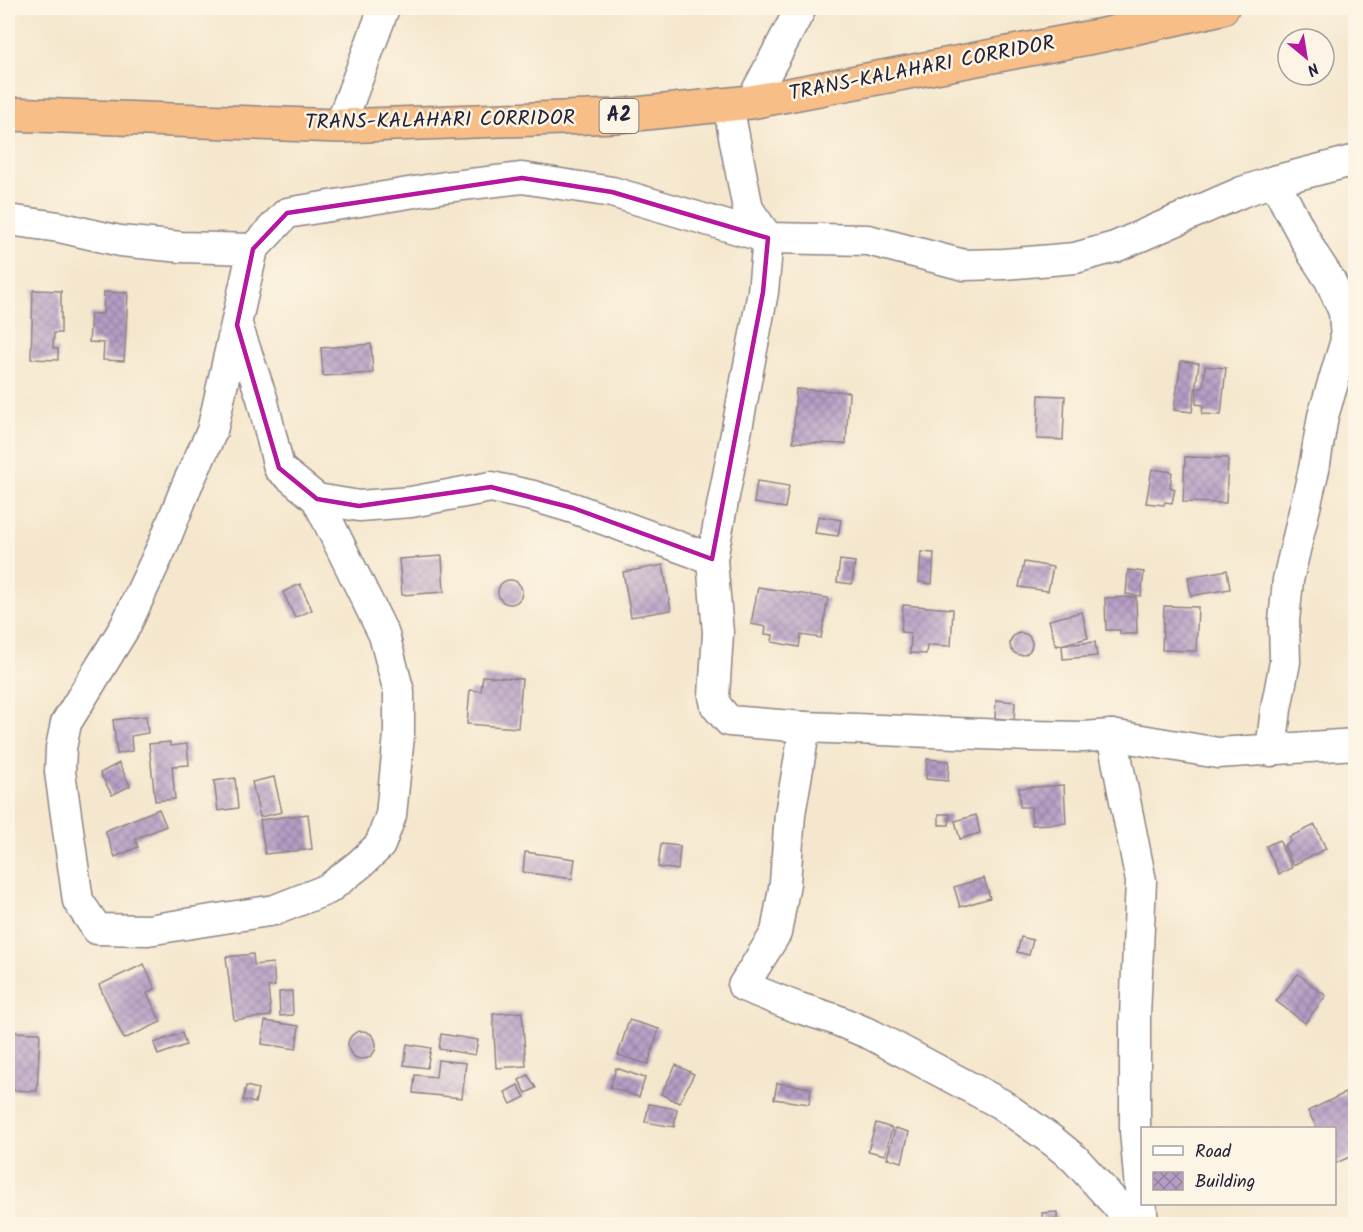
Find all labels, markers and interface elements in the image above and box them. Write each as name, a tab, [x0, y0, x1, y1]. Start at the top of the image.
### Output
street label: TRANS-KALAHARI CORRIDOR	[786, 27, 1058, 111]
north arrow	[1276, 27, 1336, 87]
text: N	[1302, 55, 1323, 82]
road number: A2	[600, 99, 638, 133]
street label: TRANS-KALAHARI CORRIDOR	[305, 102, 575, 140]
legend	[1141, 1127, 1336, 1205]
text: Road	[1195, 1138, 1232, 1167]
text: Building	[1195, 1168, 1255, 1197]

